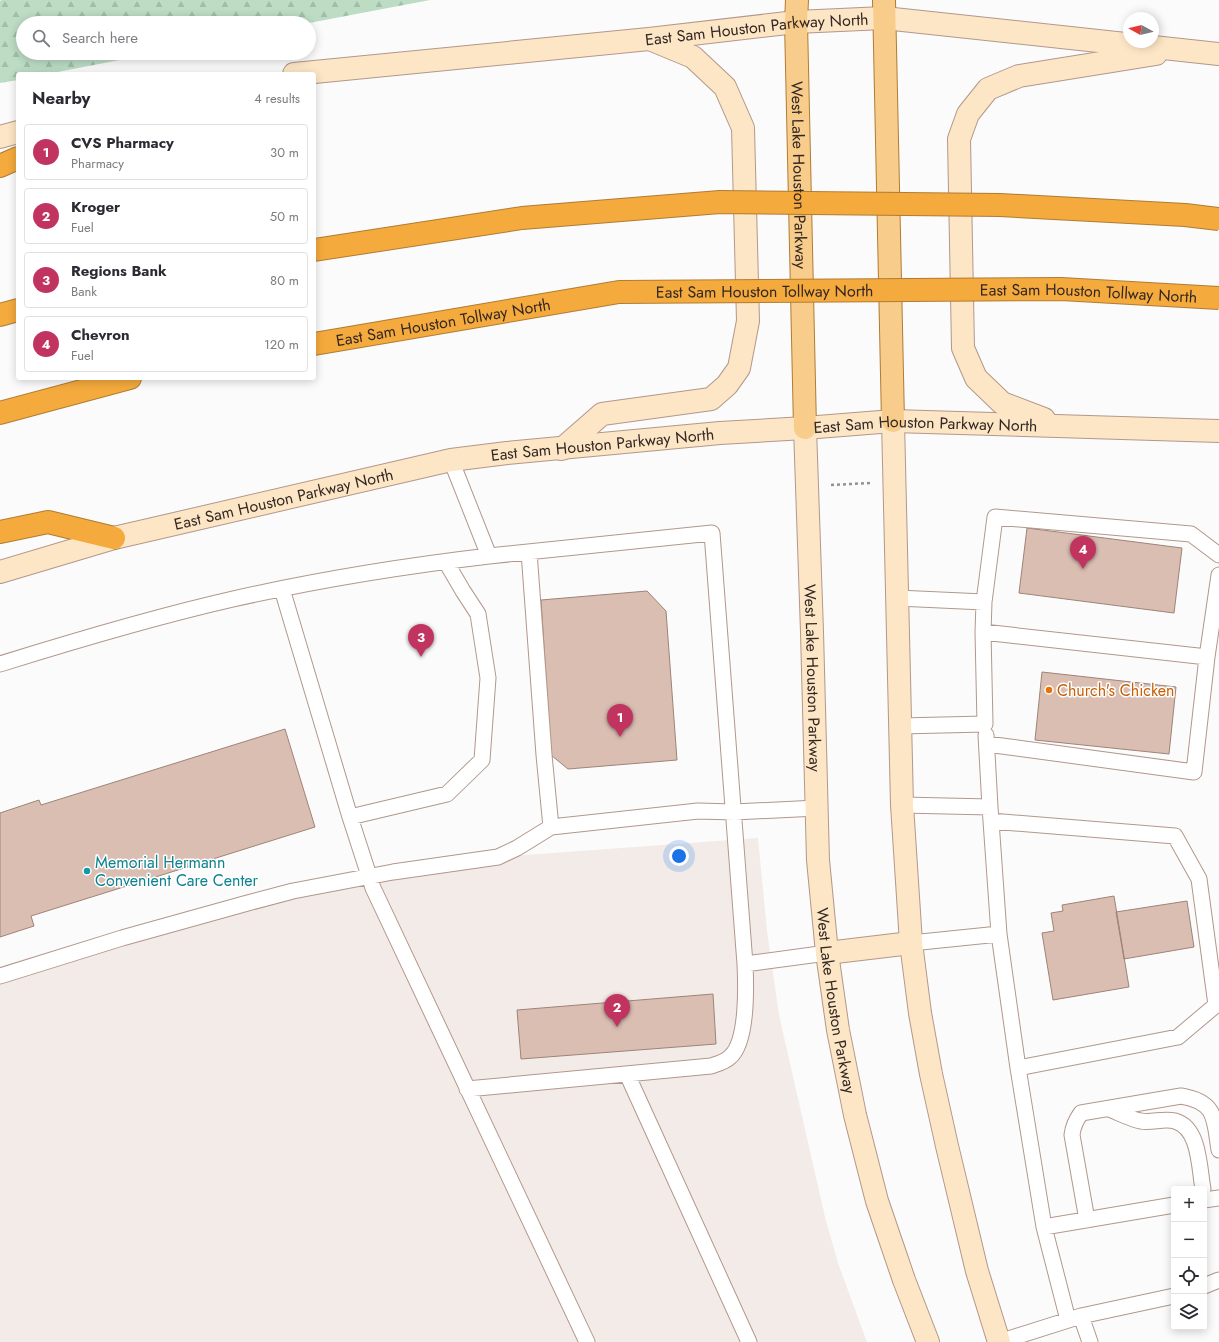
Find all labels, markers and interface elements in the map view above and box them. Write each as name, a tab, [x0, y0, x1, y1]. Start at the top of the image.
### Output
street label: East Sam Houston Parkway North	[644, 7, 869, 51]
north arrow	[1123, 12, 1159, 48]
search box	[16, 16, 316, 60]
icon: search	[30, 27, 52, 49]
text: Search here	[62, 27, 138, 49]
street label: West Lake Houston Parkway	[786, 81, 813, 270]
text: Nearby	[32, 86, 90, 110]
text: 4 results	[254, 89, 300, 108]
text: CVS Pharmacy	[71, 132, 174, 154]
text: 1	[43, 143, 49, 162]
text: 30 m	[270, 143, 299, 162]
text: Pharmacy	[71, 154, 124, 173]
text: Kroger	[71, 196, 120, 218]
text: 2	[42, 207, 50, 226]
text: 50 m	[270, 207, 299, 226]
text: Fuel	[71, 218, 94, 237]
text: Regions Bank	[71, 260, 167, 282]
text: 3	[42, 271, 50, 290]
text: 80 m	[270, 271, 299, 290]
street label: East Sam Houston Tollway North	[980, 277, 1198, 308]
street label: East Sam Houston Tollway North	[656, 279, 873, 303]
text: Bank	[71, 282, 97, 301]
street label: East Sam Houston Tollway North	[334, 292, 552, 352]
text: Chevron	[71, 324, 130, 346]
text: 4	[41, 335, 51, 354]
text: 120 m	[264, 335, 299, 354]
text: Fuel	[71, 346, 94, 365]
street label: East Sam Houston Parkway North	[812, 409, 1038, 439]
street label: East Sam Houston Parkway North	[489, 422, 715, 466]
street label: East Sam Houston Parkway North	[172, 462, 395, 535]
pin: 4	[1070, 536, 1096, 569]
street label: West Lake Houston Parkway	[799, 584, 827, 773]
pin: 3	[408, 624, 434, 657]
place label: Church's Chicken	[1057, 679, 1174, 702]
marker: Church's Chicken	[1044, 685, 1054, 695]
pin: 1	[607, 704, 633, 737]
your location	[669, 846, 689, 866]
place label: Memorial Hermann Convenient Care Center	[95, 851, 259, 892]
marker: Memorial Hermann Convenient Care Center	[82, 866, 92, 876]
street label: West Lake Houston Parkway	[811, 907, 862, 1096]
pin: 2	[604, 994, 630, 1027]
map controls	[1171, 1186, 1207, 1330]
button: +	[1171, 1186, 1207, 1222]
button: −	[1171, 1222, 1207, 1258]
button: locate	[1171, 1258, 1207, 1294]
button: layers	[1171, 1294, 1207, 1330]

